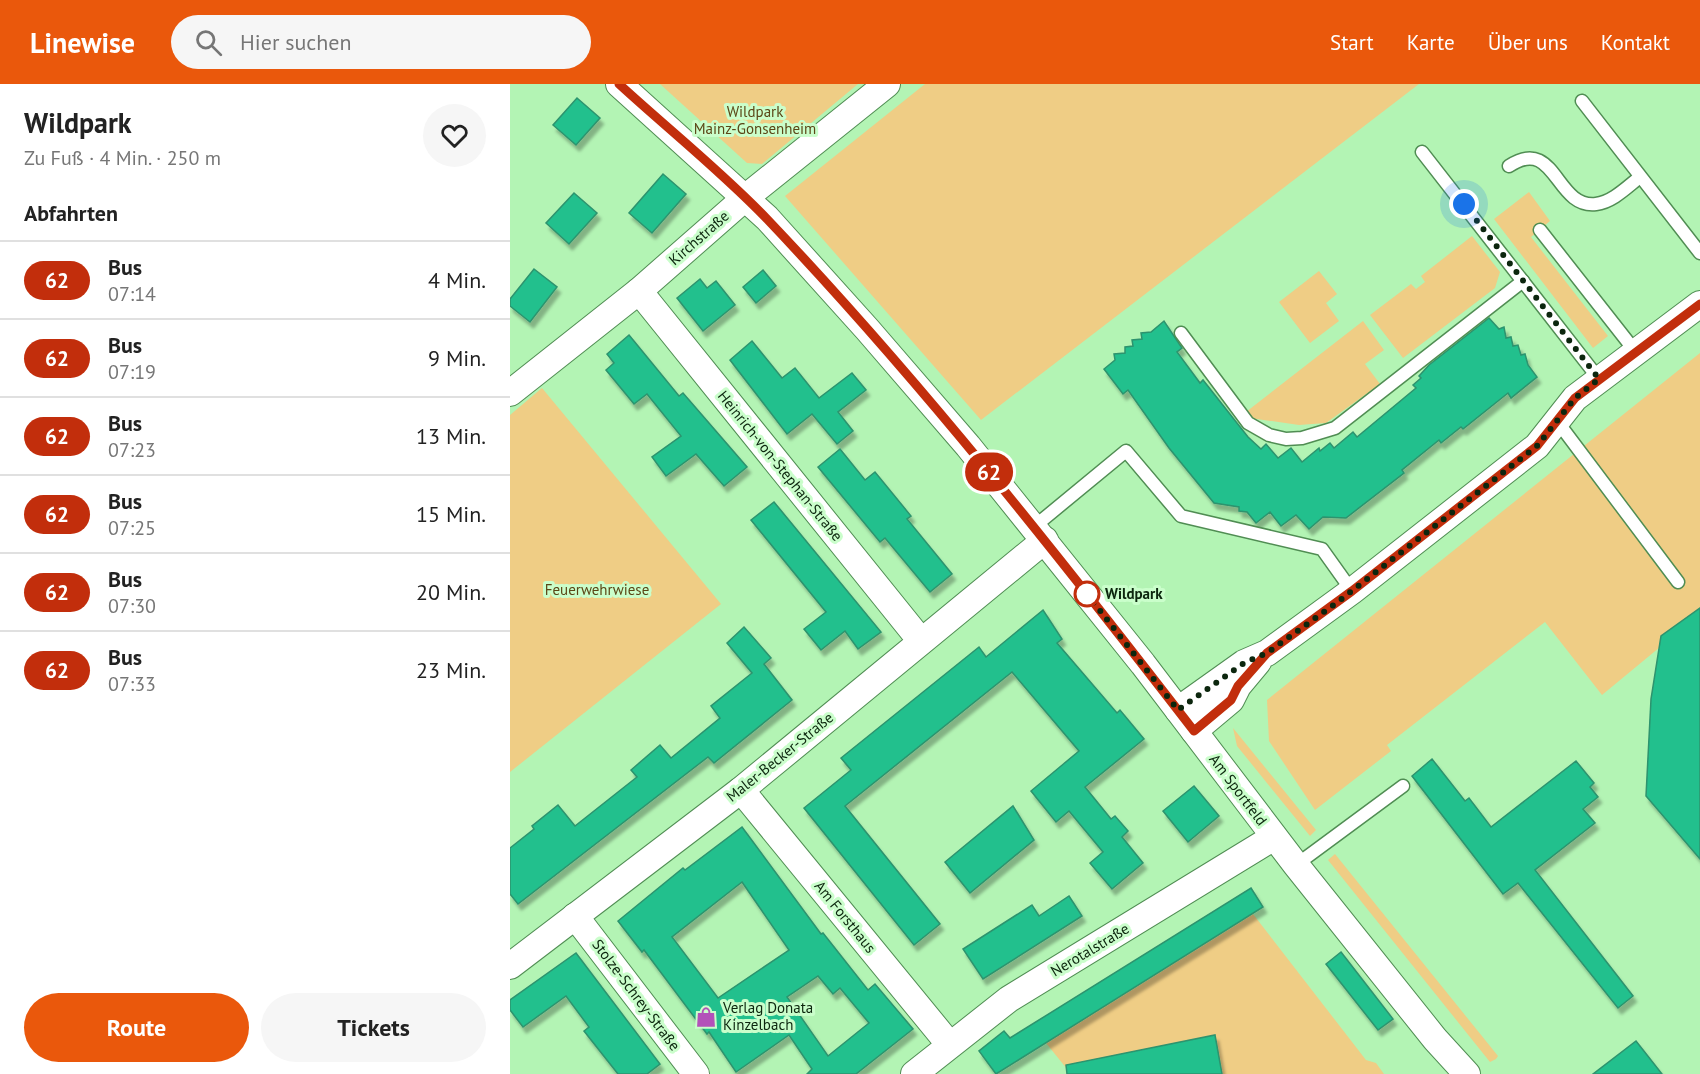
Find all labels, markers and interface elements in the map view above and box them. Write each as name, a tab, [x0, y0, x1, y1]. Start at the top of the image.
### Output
search box	[171, 15, 591, 69]
text: Linewise	[30, 24, 135, 61]
icon: search	[192, 26, 225, 59]
text: Hier suchen	[240, 28, 352, 56]
text: Start	[1330, 29, 1374, 56]
text: Karte	[1407, 29, 1455, 56]
text: Über uns	[1488, 29, 1568, 56]
text: Kontakt	[1601, 29, 1670, 56]
park label: Wildpark Mainz-Gonsenheim	[694, 102, 816, 138]
text: Wildpark	[24, 104, 132, 141]
button: heart	[423, 104, 486, 167]
text: Zu Fuß · 4 Min. · 250 m	[24, 145, 221, 171]
your location	[1449, 189, 1479, 219]
text: Abfahrten	[24, 199, 118, 227]
street label: Kirchstraße	[665, 206, 733, 269]
text: Bus	[108, 253, 142, 281]
text: 4 Min.	[428, 266, 486, 294]
text: 62	[45, 267, 69, 294]
text: 07:14	[108, 281, 156, 307]
text: Bus	[108, 331, 142, 359]
text: 9 Min.	[428, 344, 486, 372]
text: 62	[45, 345, 69, 372]
text: 07:19	[108, 359, 156, 385]
street label: Heinrich-von-Stephan-Straße	[714, 387, 847, 545]
text: Bus	[108, 409, 142, 437]
text: 13 Min.	[416, 422, 486, 450]
text: 62	[45, 423, 69, 450]
text: 07:23	[108, 437, 156, 463]
line badge: 62	[962, 452, 1016, 492]
text: 62	[977, 459, 1001, 486]
text: Bus	[108, 487, 142, 515]
text: 15 Min.	[416, 500, 486, 528]
text: 62	[45, 501, 69, 528]
text: 07:25	[108, 515, 156, 541]
text: Bus	[108, 565, 142, 593]
text: 20 Min.	[416, 578, 486, 606]
text: 62	[45, 579, 69, 606]
park label: Feuerwehrwiese	[545, 580, 649, 599]
marker: Wildpark	[1074, 581, 1100, 607]
place label: Wildpark	[1105, 584, 1163, 603]
text: 07:30	[108, 593, 156, 619]
text: Bus	[108, 643, 142, 671]
text: 23 Min.	[416, 656, 486, 684]
text: 62	[45, 657, 69, 684]
text: 07:33	[108, 671, 156, 697]
street label: Maler-Becker-Straße	[722, 708, 837, 806]
street label: Am Sportfeld	[1205, 750, 1271, 829]
street label: Am Forsthaus	[811, 877, 880, 957]
street label: Nerotalstraße	[1047, 919, 1132, 980]
street label: Stolze-Schrey-Straße	[588, 935, 684, 1054]
button: Route	[24, 993, 249, 1062]
button: Tickets	[261, 993, 486, 1062]
place label: Verlag Donata Kinzelbach	[722, 998, 813, 1034]
shop icon: Verlag Donata Kinzelbach	[694, 1005, 718, 1029]

